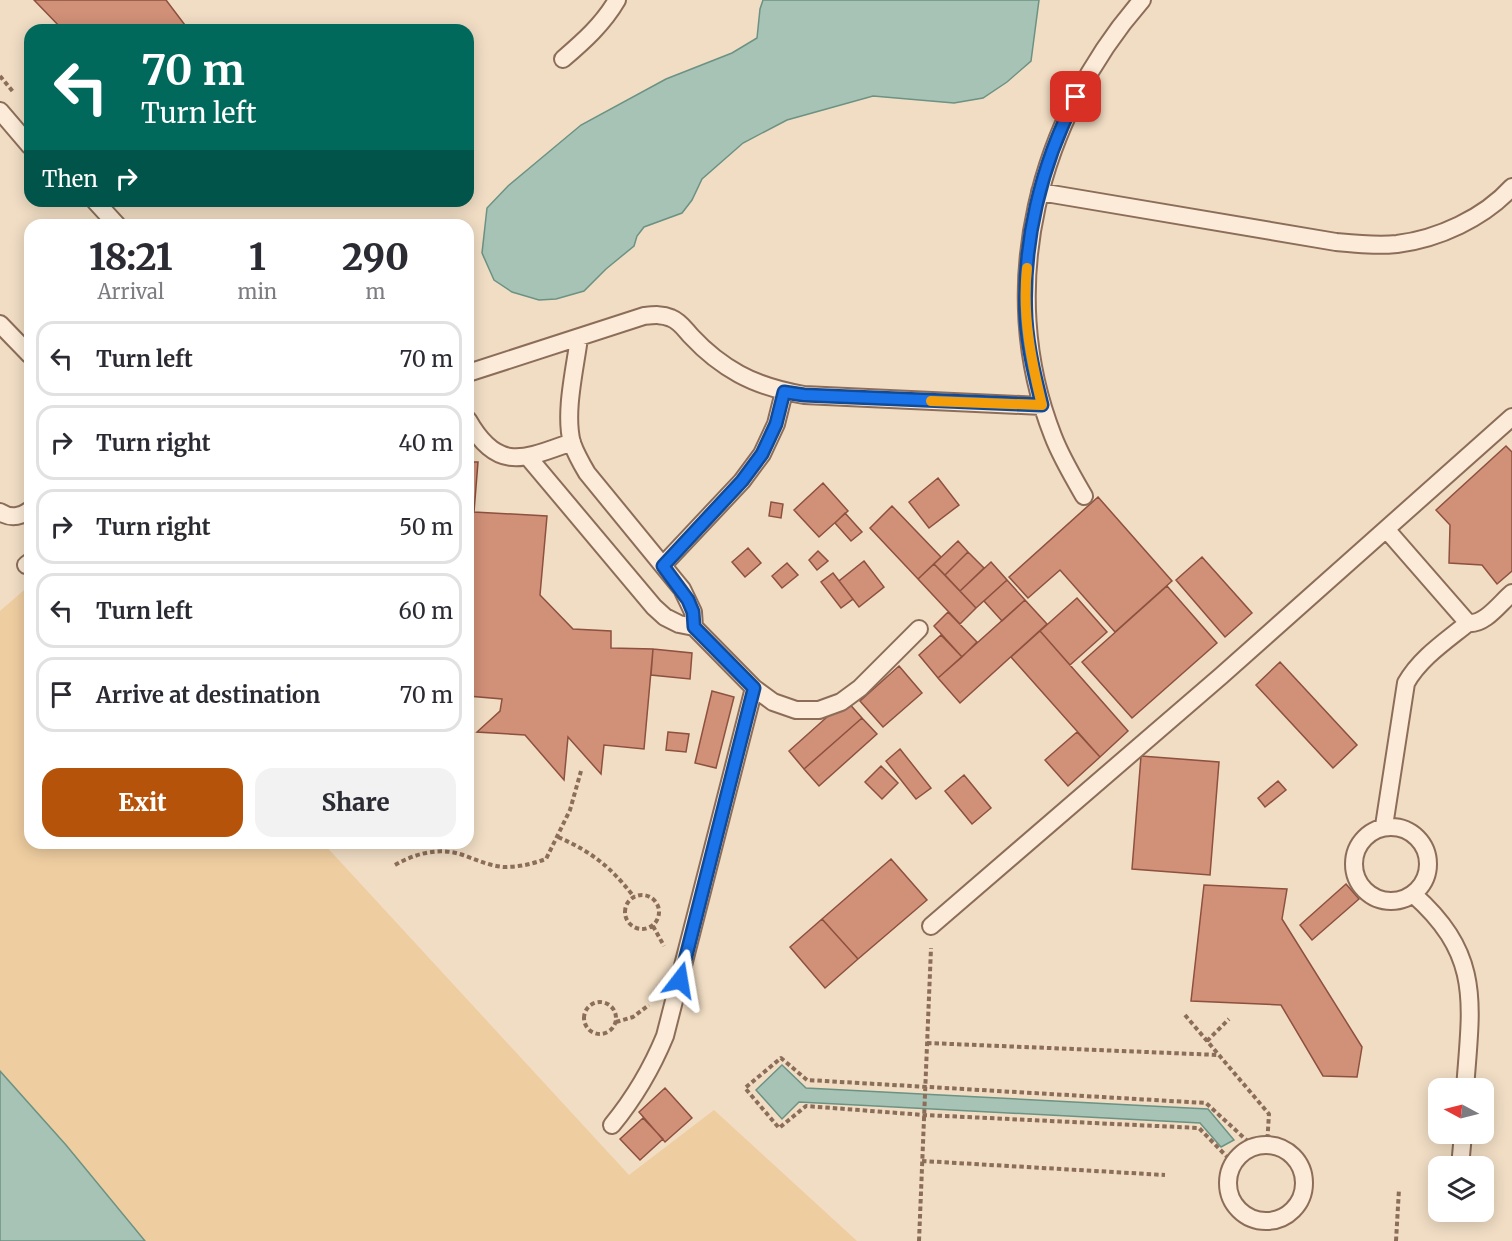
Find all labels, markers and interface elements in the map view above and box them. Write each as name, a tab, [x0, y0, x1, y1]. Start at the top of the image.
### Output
text: 70 m	[141, 44, 245, 96]
icon: left	[42, 48, 120, 126]
pin	[1050, 71, 1101, 122]
icon: arrive	[1059, 80, 1092, 113]
text: Turn left	[141, 96, 256, 130]
icon: right	[110, 162, 143, 195]
text: Then	[42, 165, 98, 193]
text: 18:21	[89, 235, 173, 280]
text: 1	[249, 235, 266, 280]
text: 290	[342, 235, 409, 280]
text: Arrival	[97, 279, 164, 304]
text: min	[238, 279, 277, 304]
text: m	[366, 279, 385, 304]
icon: left	[45, 342, 78, 375]
text: Turn left	[96, 345, 193, 373]
text: 70 m	[400, 345, 453, 373]
icon: right	[45, 426, 78, 459]
text: Turn right	[96, 429, 210, 457]
text: 40 m	[398, 429, 453, 457]
icon: right	[45, 510, 78, 543]
text: Turn right	[96, 513, 210, 541]
text: 50 m	[399, 513, 453, 541]
icon: left	[45, 594, 78, 627]
text: Turn left	[96, 597, 193, 625]
text: 60 m	[399, 597, 453, 625]
icon: arrive	[45, 678, 78, 711]
text: Arrive at destination	[96, 681, 320, 709]
text: 70 m	[400, 681, 453, 709]
button: Exit	[42, 768, 243, 837]
button: Share	[255, 768, 456, 837]
position arrow	[648, 948, 712, 1012]
north arrow	[1428, 1078, 1494, 1144]
map controls	[1428, 1078, 1494, 1222]
button: layers	[1428, 1156, 1494, 1222]

